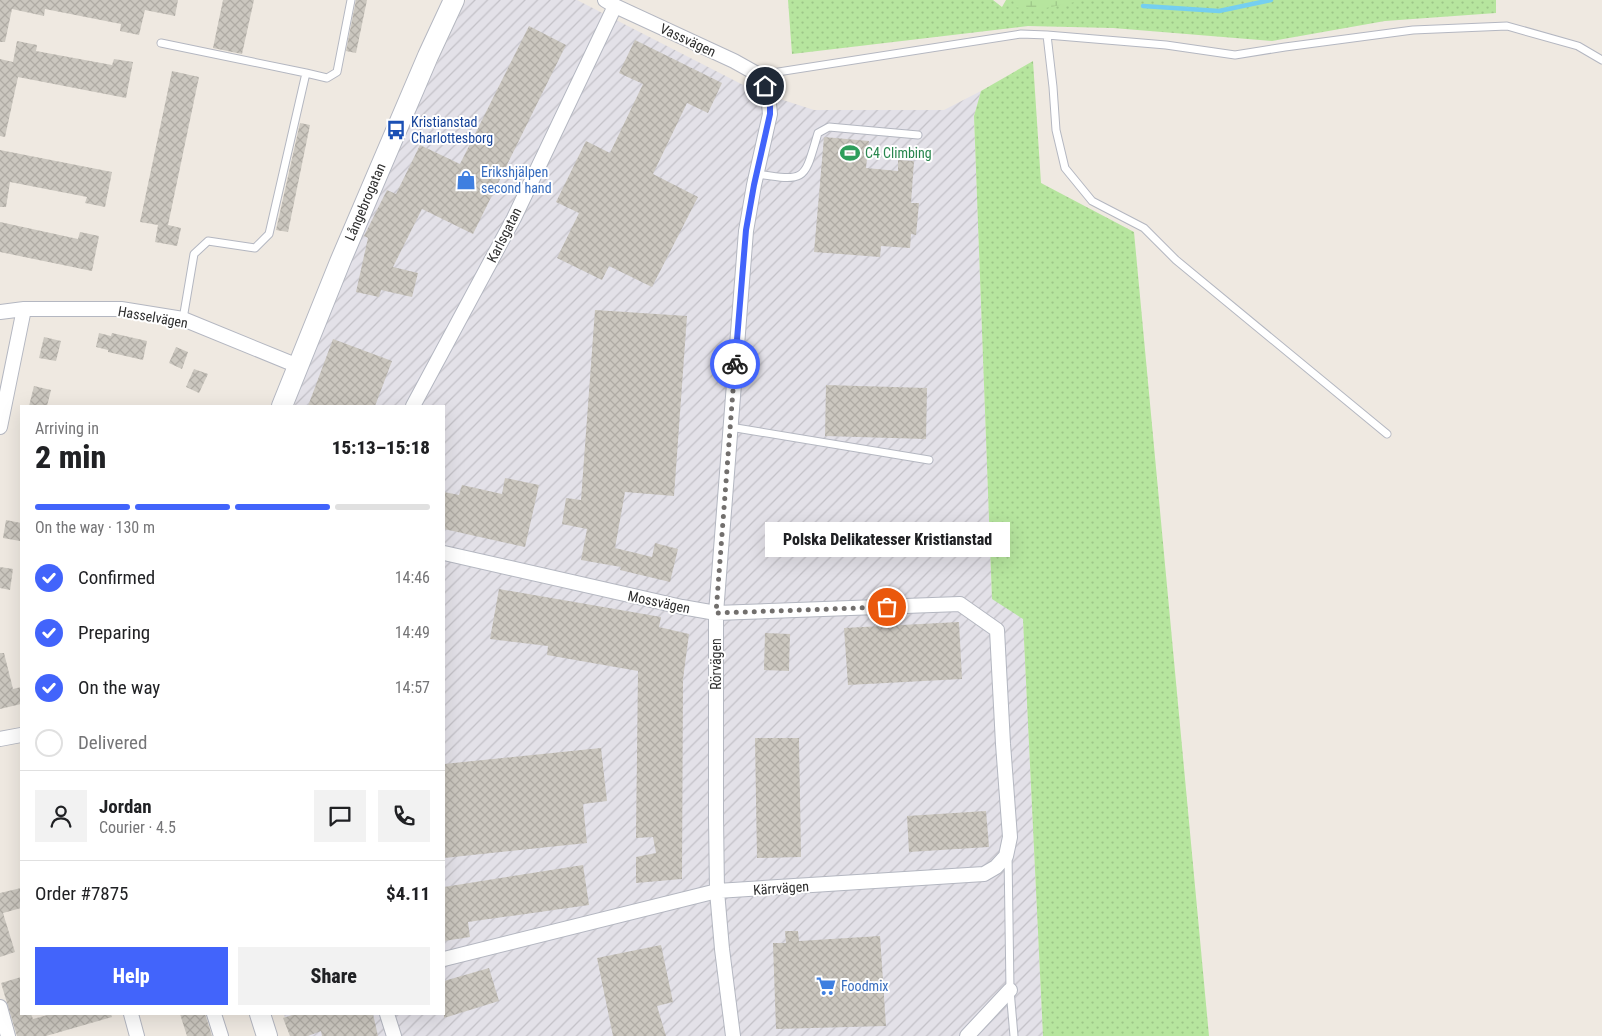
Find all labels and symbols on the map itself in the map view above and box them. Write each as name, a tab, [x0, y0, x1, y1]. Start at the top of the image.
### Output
street label: Vassvägen	[657, 20, 719, 60]
pin	[744, 65, 786, 107]
place label: Kristianstad Charlottesborg	[411, 114, 493, 146]
bus stop icon: Kristianstad Charlottesborg	[385, 119, 407, 141]
sports icon: C4 Climbing	[839, 142, 861, 164]
place label: C4 Climbing	[865, 145, 932, 161]
street label: Långebrogatan	[341, 161, 389, 243]
place label: Erikshjälpen second hand	[481, 164, 552, 196]
shop icon: Erikshjälpen second hand	[455, 169, 477, 191]
street label: Karlsgatan	[483, 205, 525, 265]
street label: Hasselvägen	[117, 303, 189, 331]
courier	[710, 339, 760, 389]
callout: Polska Delikatesser Kristianstad	[764, 522, 1010, 557]
pin	[866, 586, 908, 628]
street label: Mossvägen	[626, 588, 692, 616]
street label: Rörvägen	[708, 638, 724, 690]
street label: Kärrvägen	[753, 878, 809, 898]
supermarket icon: Foodmix	[815, 975, 837, 997]
place label: Foodmix	[841, 978, 889, 994]

